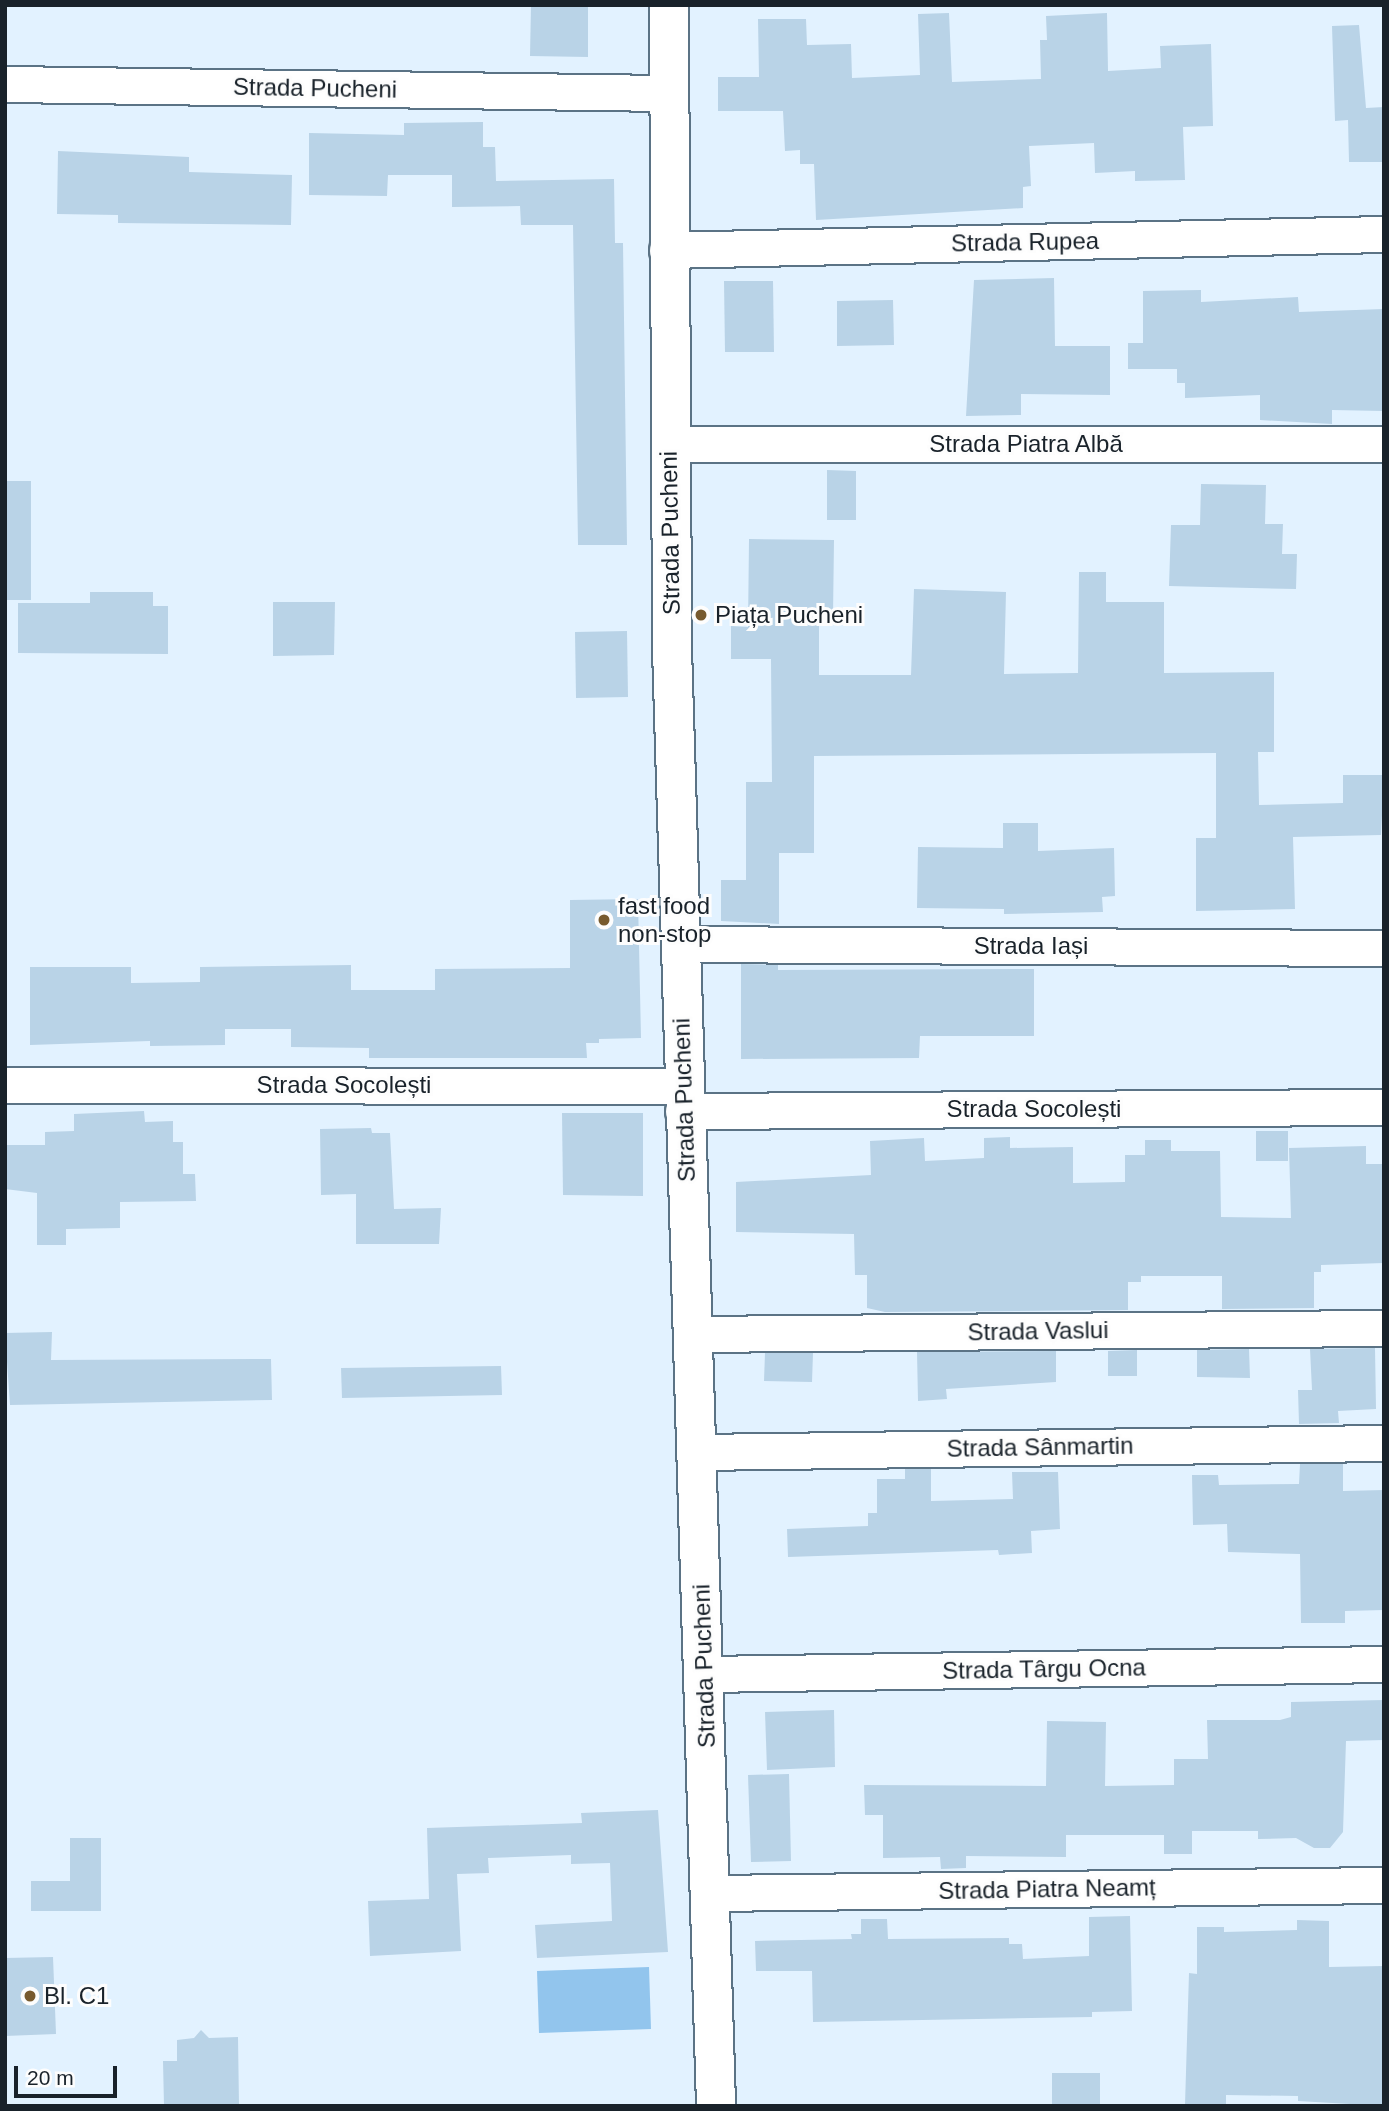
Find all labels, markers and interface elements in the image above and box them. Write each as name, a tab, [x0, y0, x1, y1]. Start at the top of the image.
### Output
street label: Strada Pucheni	[233, 72, 397, 104]
street label: Strada Rupea	[951, 226, 1099, 258]
street label: Strada Piatra Albă	[929, 430, 1123, 458]
street label: Strada Pucheni	[654, 451, 686, 615]
place label: Piața Pucheni	[715, 601, 863, 629]
marker: Piața Pucheni	[693, 607, 709, 623]
place label: fast food non-stop	[618, 892, 711, 948]
marker: fast food non-stop	[596, 912, 612, 928]
street label: Strada Iași	[974, 932, 1088, 960]
street label: Strada Pucheni	[667, 1017, 701, 1183]
street label: Strada Socolești	[257, 1071, 431, 1099]
street label: Strada Socolești	[947, 1095, 1121, 1123]
street label: Strada Vaslui	[967, 1315, 1109, 1347]
street label: Strada Sânmartin	[946, 1431, 1134, 1463]
street label: Strada Pucheni	[687, 1583, 721, 1749]
street label: Strada Târgu Ocna	[942, 1653, 1146, 1685]
street label: Strada Piatra Neamț	[938, 1873, 1156, 1905]
place label: Bl. C1	[44, 1982, 109, 2010]
marker: Bl. C1	[22, 1988, 38, 2004]
scale bar	[18, 2052, 121, 2096]
text: 20 m	[27, 2066, 74, 2089]

